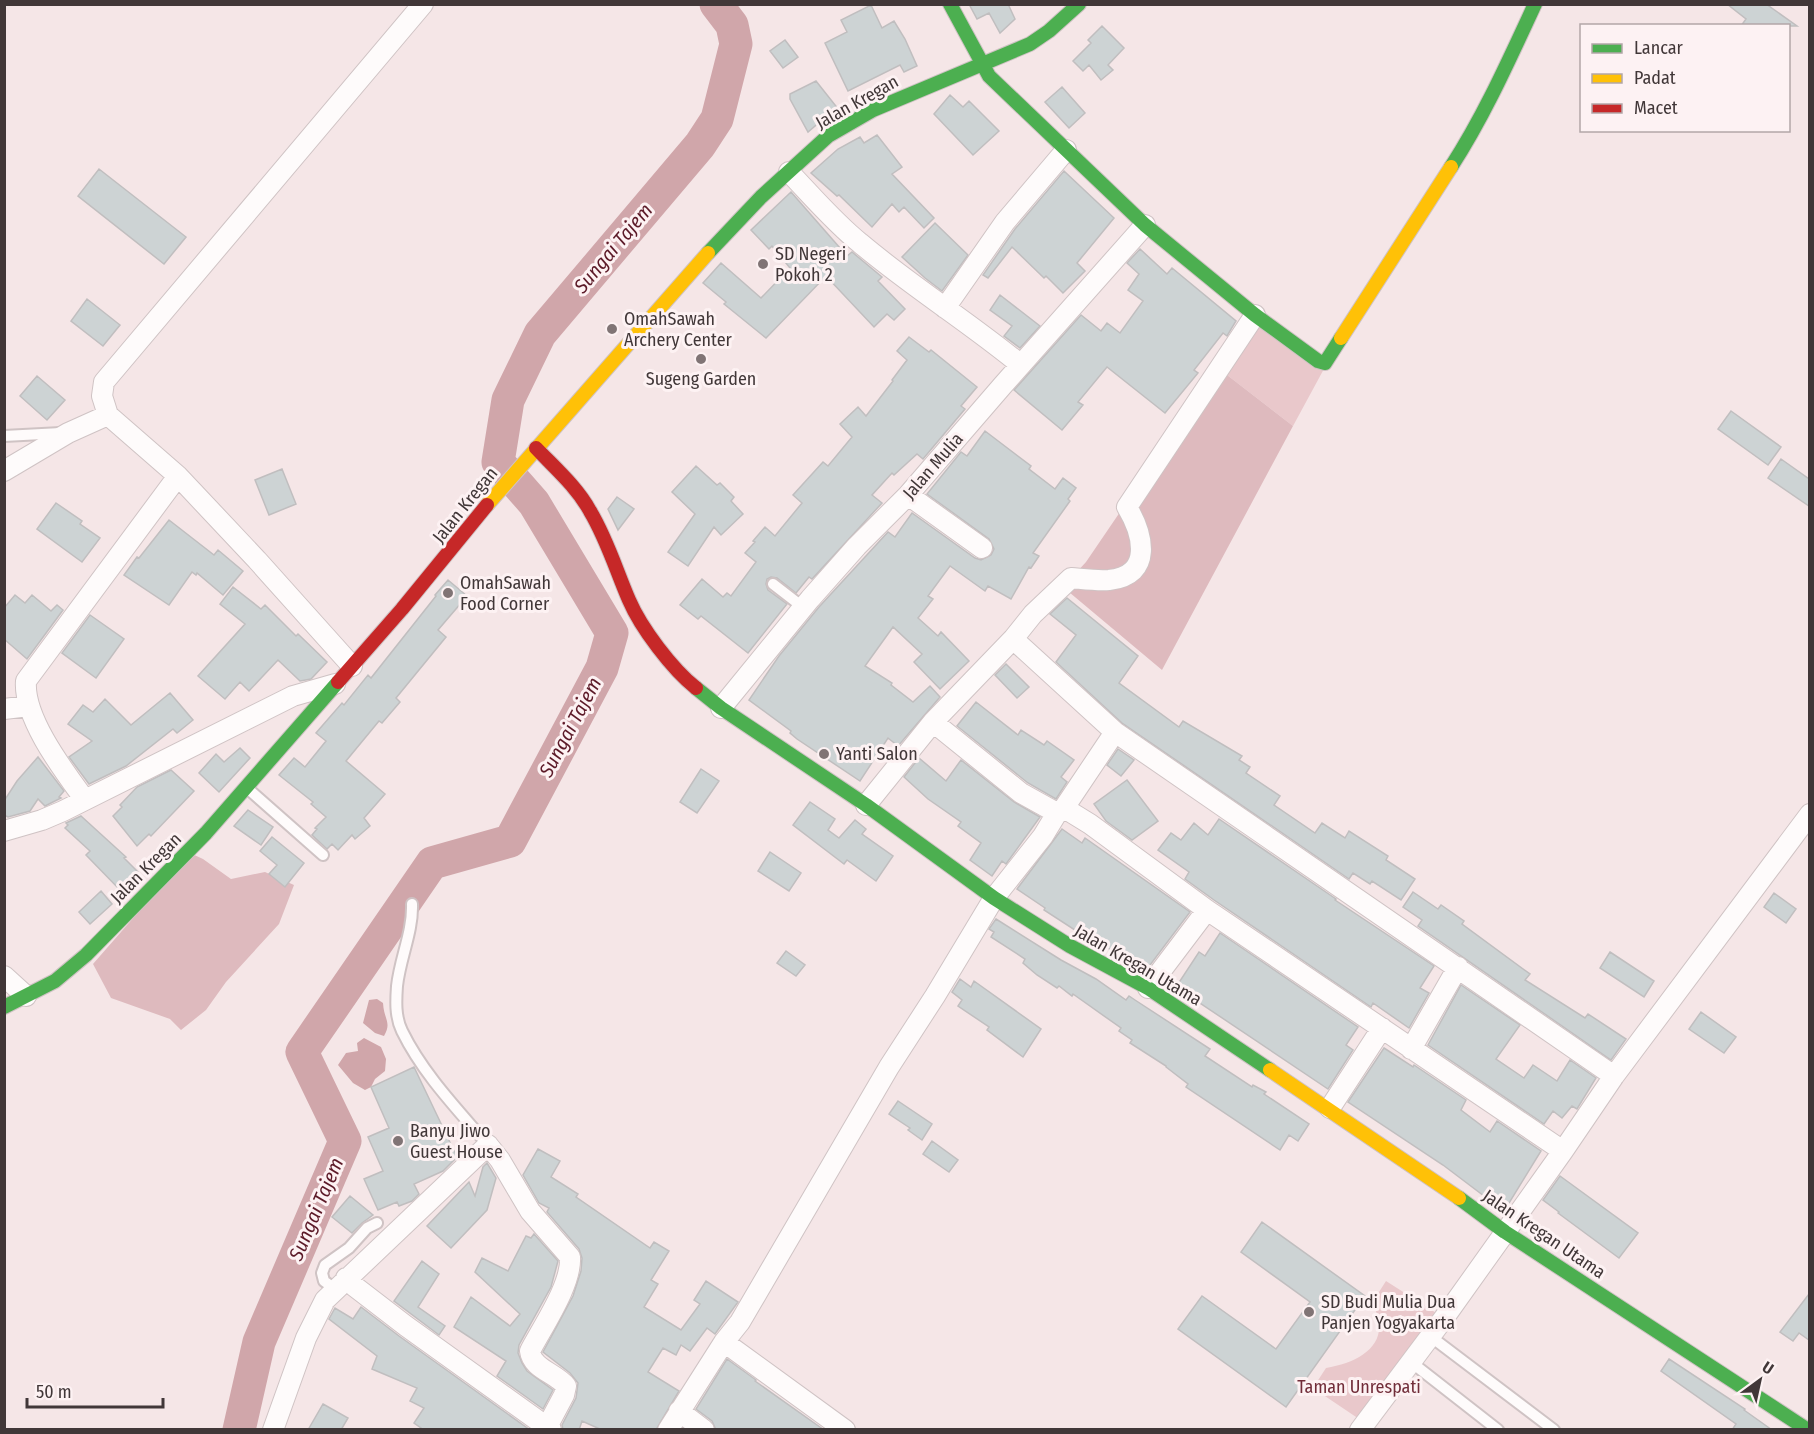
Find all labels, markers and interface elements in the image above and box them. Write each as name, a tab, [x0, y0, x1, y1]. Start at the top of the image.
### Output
legend	[1580, 24, 1790, 132]
text: Lancar	[1634, 37, 1683, 59]
text: Padat	[1634, 67, 1676, 89]
street label: Jalan Kregan	[812, 70, 902, 134]
text: Macet	[1634, 97, 1678, 119]
water label: Sungai Tajem	[568, 198, 657, 298]
place label: SD Negeri Pokoh 2	[775, 243, 846, 286]
marker: SD Negeri Pokoh 2	[756, 257, 770, 271]
place label: OmahSawah Archery Center	[624, 308, 733, 351]
marker: OmahSawah Archery Center	[605, 322, 619, 336]
marker: Sugeng Garden	[694, 352, 708, 366]
place label: Sugeng Garden	[646, 368, 756, 390]
street label: Jalan Mulia	[898, 428, 968, 504]
street label: Jalan Kregan	[428, 463, 502, 547]
place label: OmahSawah Food Corner	[460, 572, 551, 615]
marker: OmahSawah Food Corner	[441, 586, 455, 600]
water label: Sungai Tajem	[533, 673, 606, 782]
place label: Yanti Salon	[836, 743, 918, 765]
marker: Yanti Salon	[817, 747, 831, 761]
street label: Jalan Kregan	[106, 828, 186, 908]
street label: Jalan Kregan Utama	[1070, 920, 1206, 1010]
place label: Banyu Jiwo Guest House	[410, 1120, 503, 1163]
marker: Banyu Jiwo Guest House	[391, 1134, 405, 1148]
water label: Sungai Tajem	[283, 1154, 348, 1265]
street label: Jalan Kregan Utama	[1478, 1185, 1610, 1283]
place label: SD Budi Mulia Dua Panjen Yogyakarta	[1321, 1291, 1456, 1334]
marker: SD Budi Mulia Dua Panjen Yogyakarta	[1302, 1305, 1316, 1319]
north arrow	[1730, 1350, 1790, 1410]
text: U	[1759, 1357, 1777, 1378]
scale bar	[27, 1371, 164, 1409]
park label: Taman Unrespati	[1297, 1376, 1421, 1398]
text: 50 m	[36, 1381, 72, 1403]

